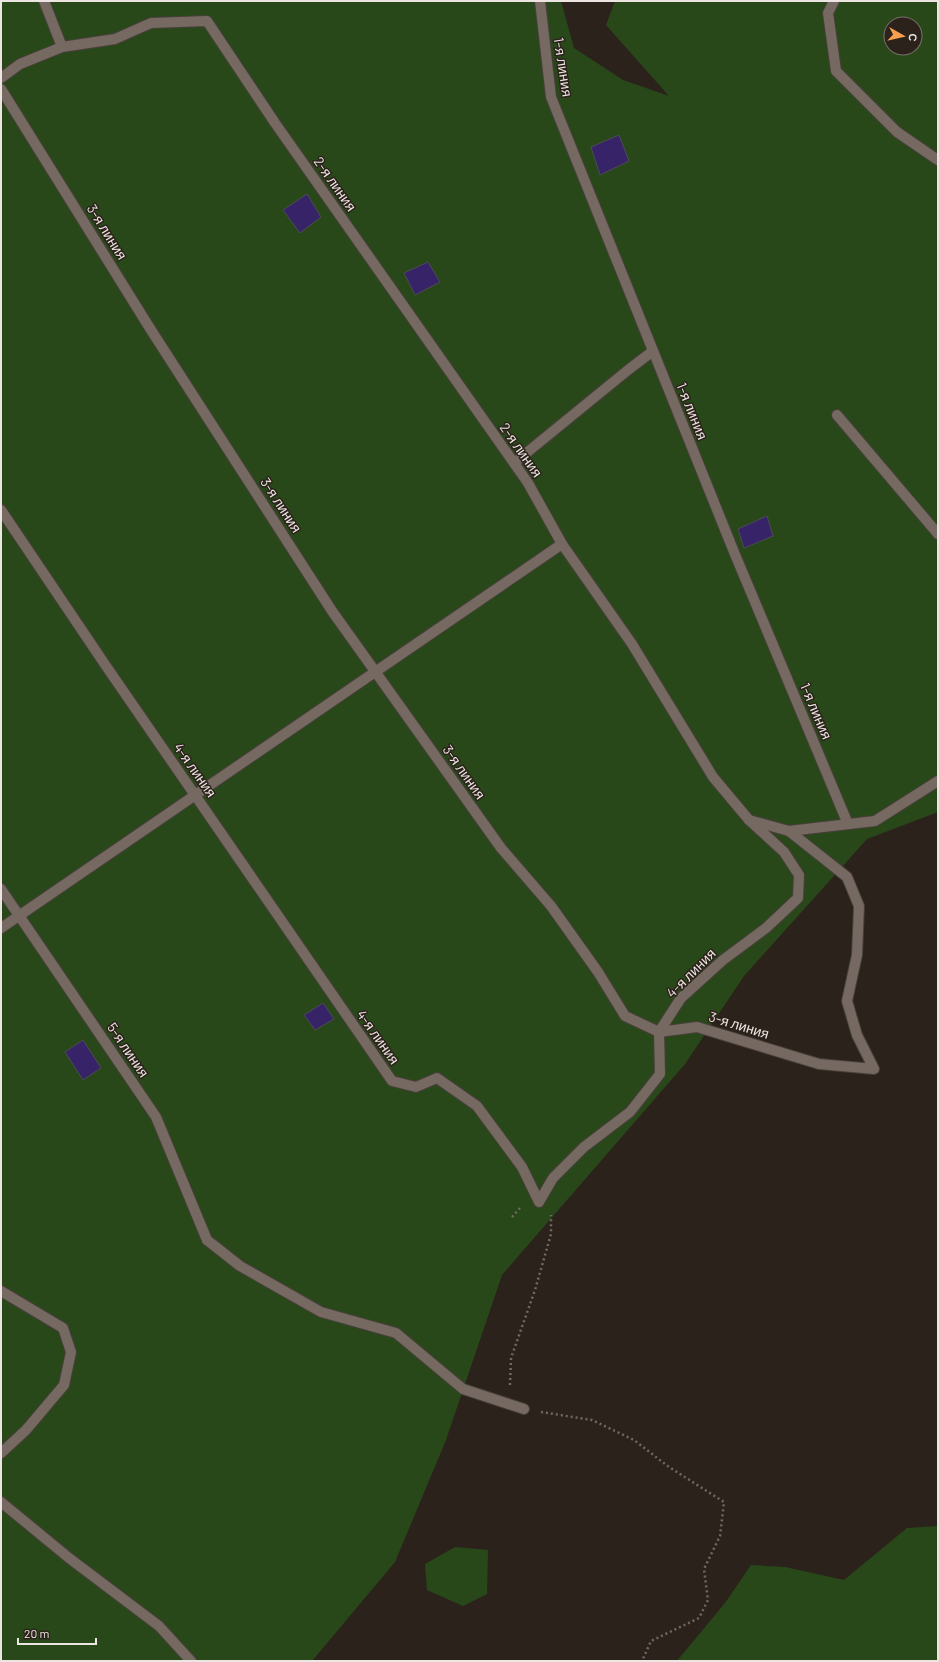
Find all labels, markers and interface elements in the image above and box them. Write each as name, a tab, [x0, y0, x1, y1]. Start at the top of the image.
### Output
north arrow	[883, 16, 923, 56]
text: С	[906, 33, 920, 42]
street label: 1-я линия	[550, 36, 577, 98]
street label: 2-я линия	[311, 153, 360, 214]
street label: 3-я линия	[84, 201, 131, 263]
street label: 1-я линия	[673, 380, 712, 442]
street label: 2-я линия	[497, 419, 546, 480]
street label: 3-я линия	[257, 474, 305, 535]
street label: 1-я линия	[797, 680, 836, 742]
street label: 4-я линия	[170, 739, 220, 800]
street label: 3-я линия	[440, 741, 489, 802]
street label: 4-я линия	[662, 944, 719, 1001]
street label: 4-я линия	[353, 1006, 403, 1067]
street label: 3-я линия	[707, 1007, 771, 1042]
street label: 5-я линия	[104, 1019, 153, 1080]
scale bar	[18, 1620, 96, 1646]
text: 20 m	[24, 1626, 50, 1640]

